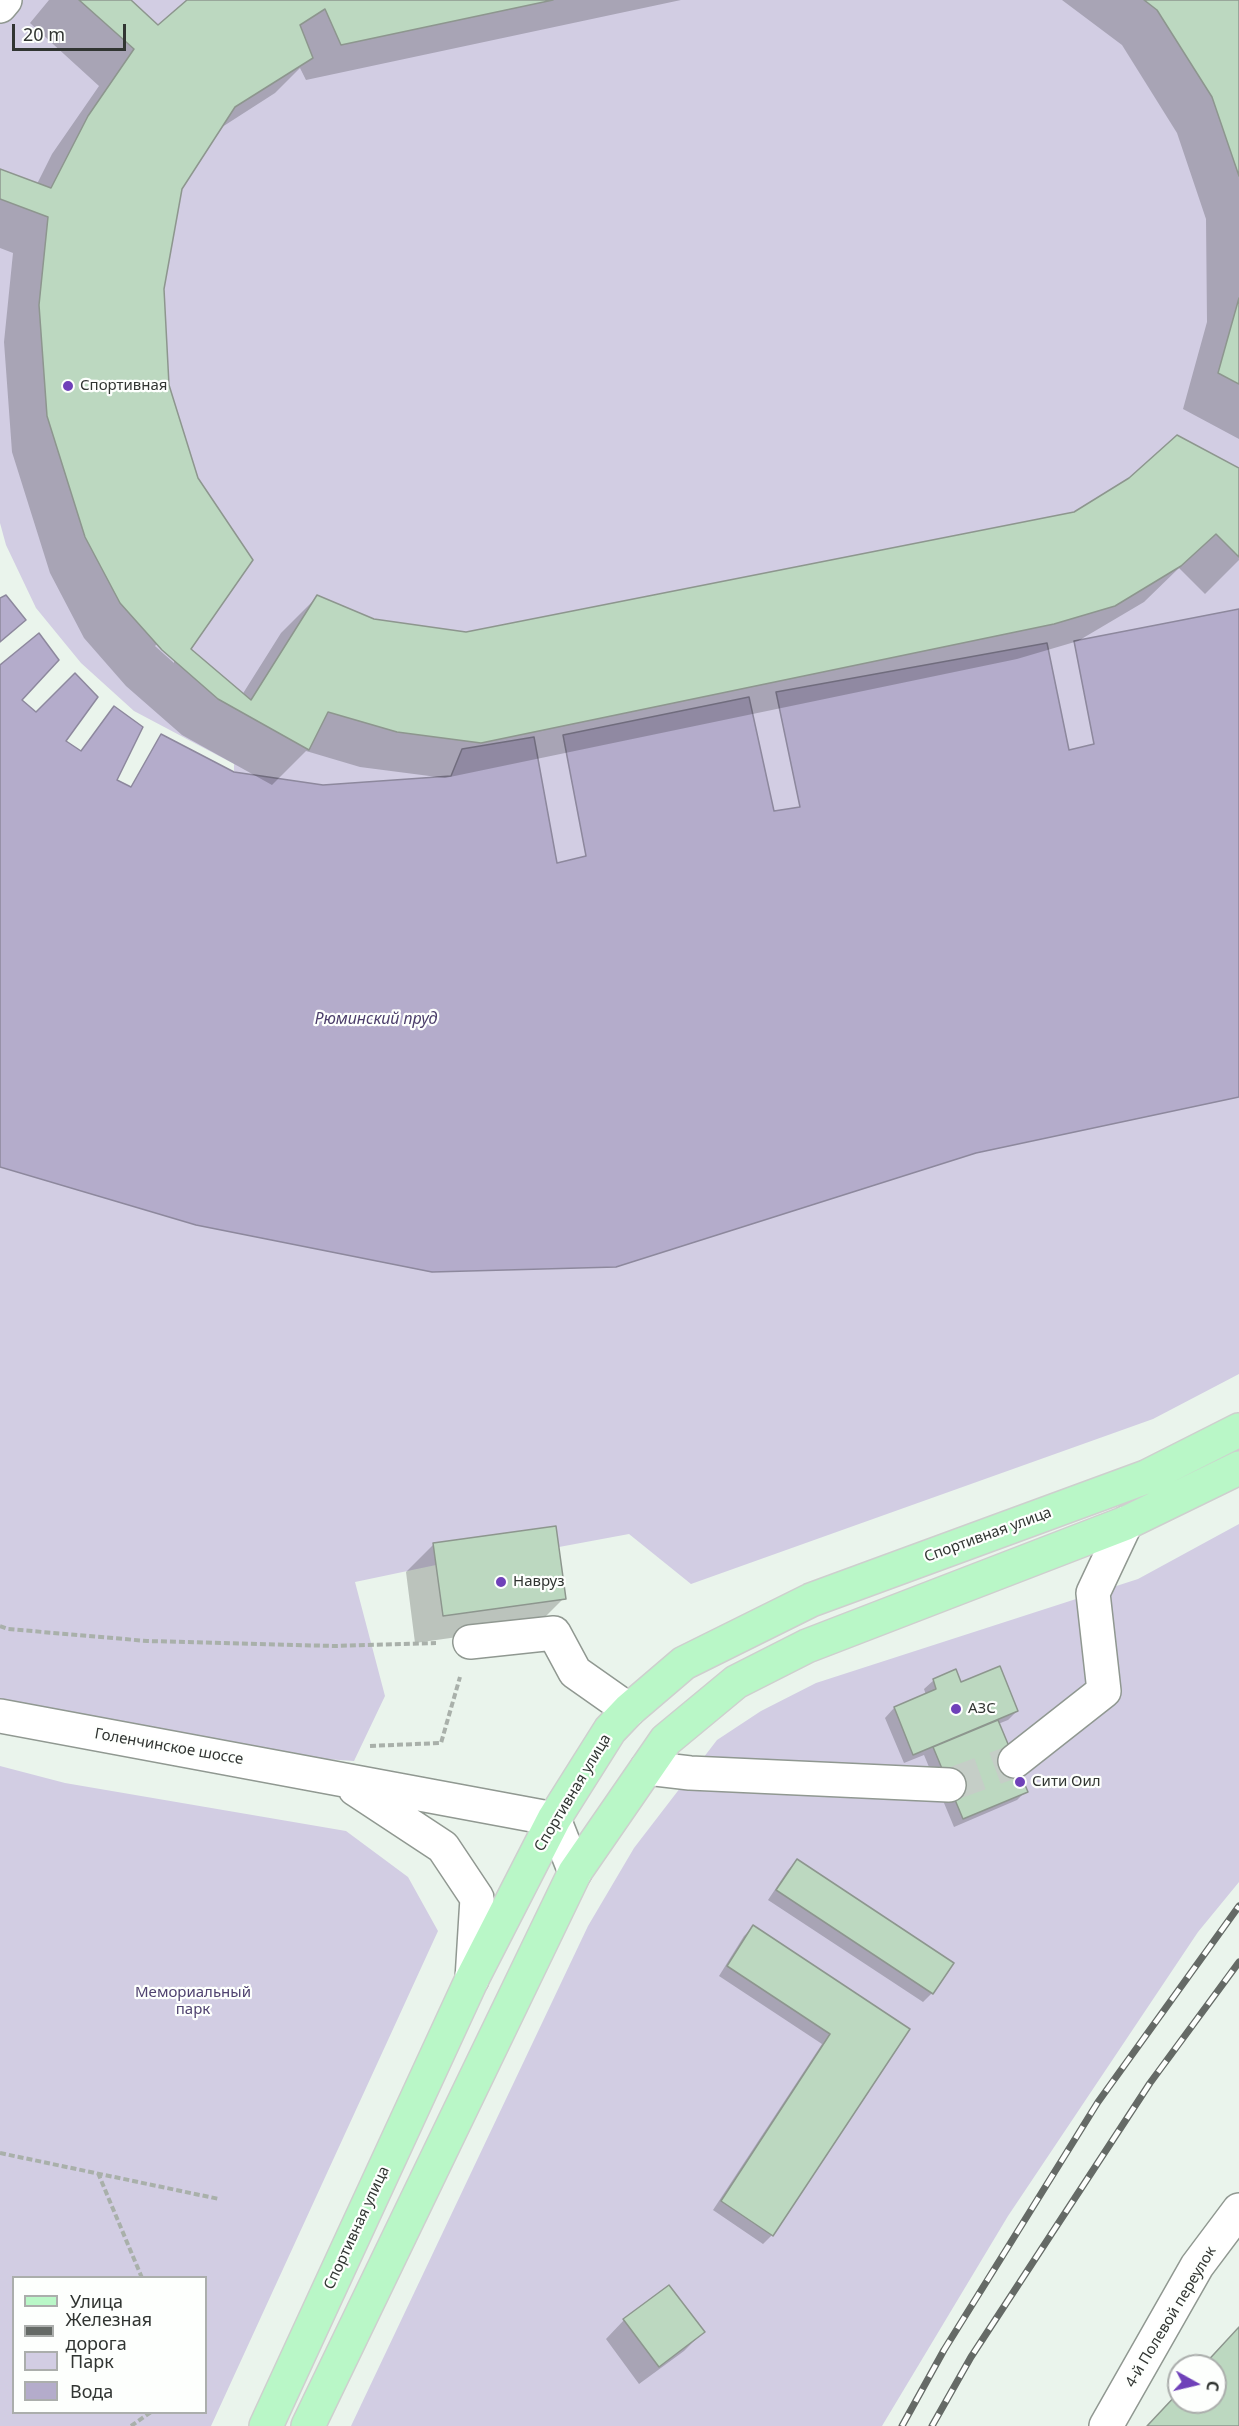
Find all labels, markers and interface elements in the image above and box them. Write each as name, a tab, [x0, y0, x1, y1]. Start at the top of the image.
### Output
scale bar	[15, 12, 129, 50]
text: 20 m	[23, 22, 65, 46]
place label: Спортивная	[80, 377, 168, 395]
marker: Спортивная	[61, 379, 75, 393]
water label: Рюминский пруд	[315, 1009, 437, 1029]
street label: Спортивная улица	[922, 1504, 1054, 1566]
place label: Навруз	[513, 1573, 565, 1591]
marker: Навруз	[494, 1575, 508, 1589]
place label: АЗС	[968, 1700, 996, 1718]
marker: АЗС	[949, 1702, 963, 1716]
street label: Голенчинское шоссе	[93, 1725, 245, 1769]
street label: Спортивная улица	[531, 1731, 615, 1855]
place label: Сити Оил	[1032, 1773, 1101, 1791]
marker: Сити Оил	[1013, 1775, 1027, 1789]
park label: Мемориальный парк	[135, 1984, 251, 2019]
street label: Спортивная улица	[321, 2163, 393, 2293]
street label: 4-й Полевой переулок	[1122, 2243, 1220, 2391]
legend	[12, 2276, 207, 2414]
text: Улица	[70, 2289, 123, 2313]
text: Железная дорога	[66, 2307, 152, 2355]
text: Парк	[70, 2349, 114, 2373]
north arrow	[1167, 2354, 1227, 2414]
text: Вода	[70, 2379, 113, 2403]
text: С	[1201, 2380, 1224, 2393]

